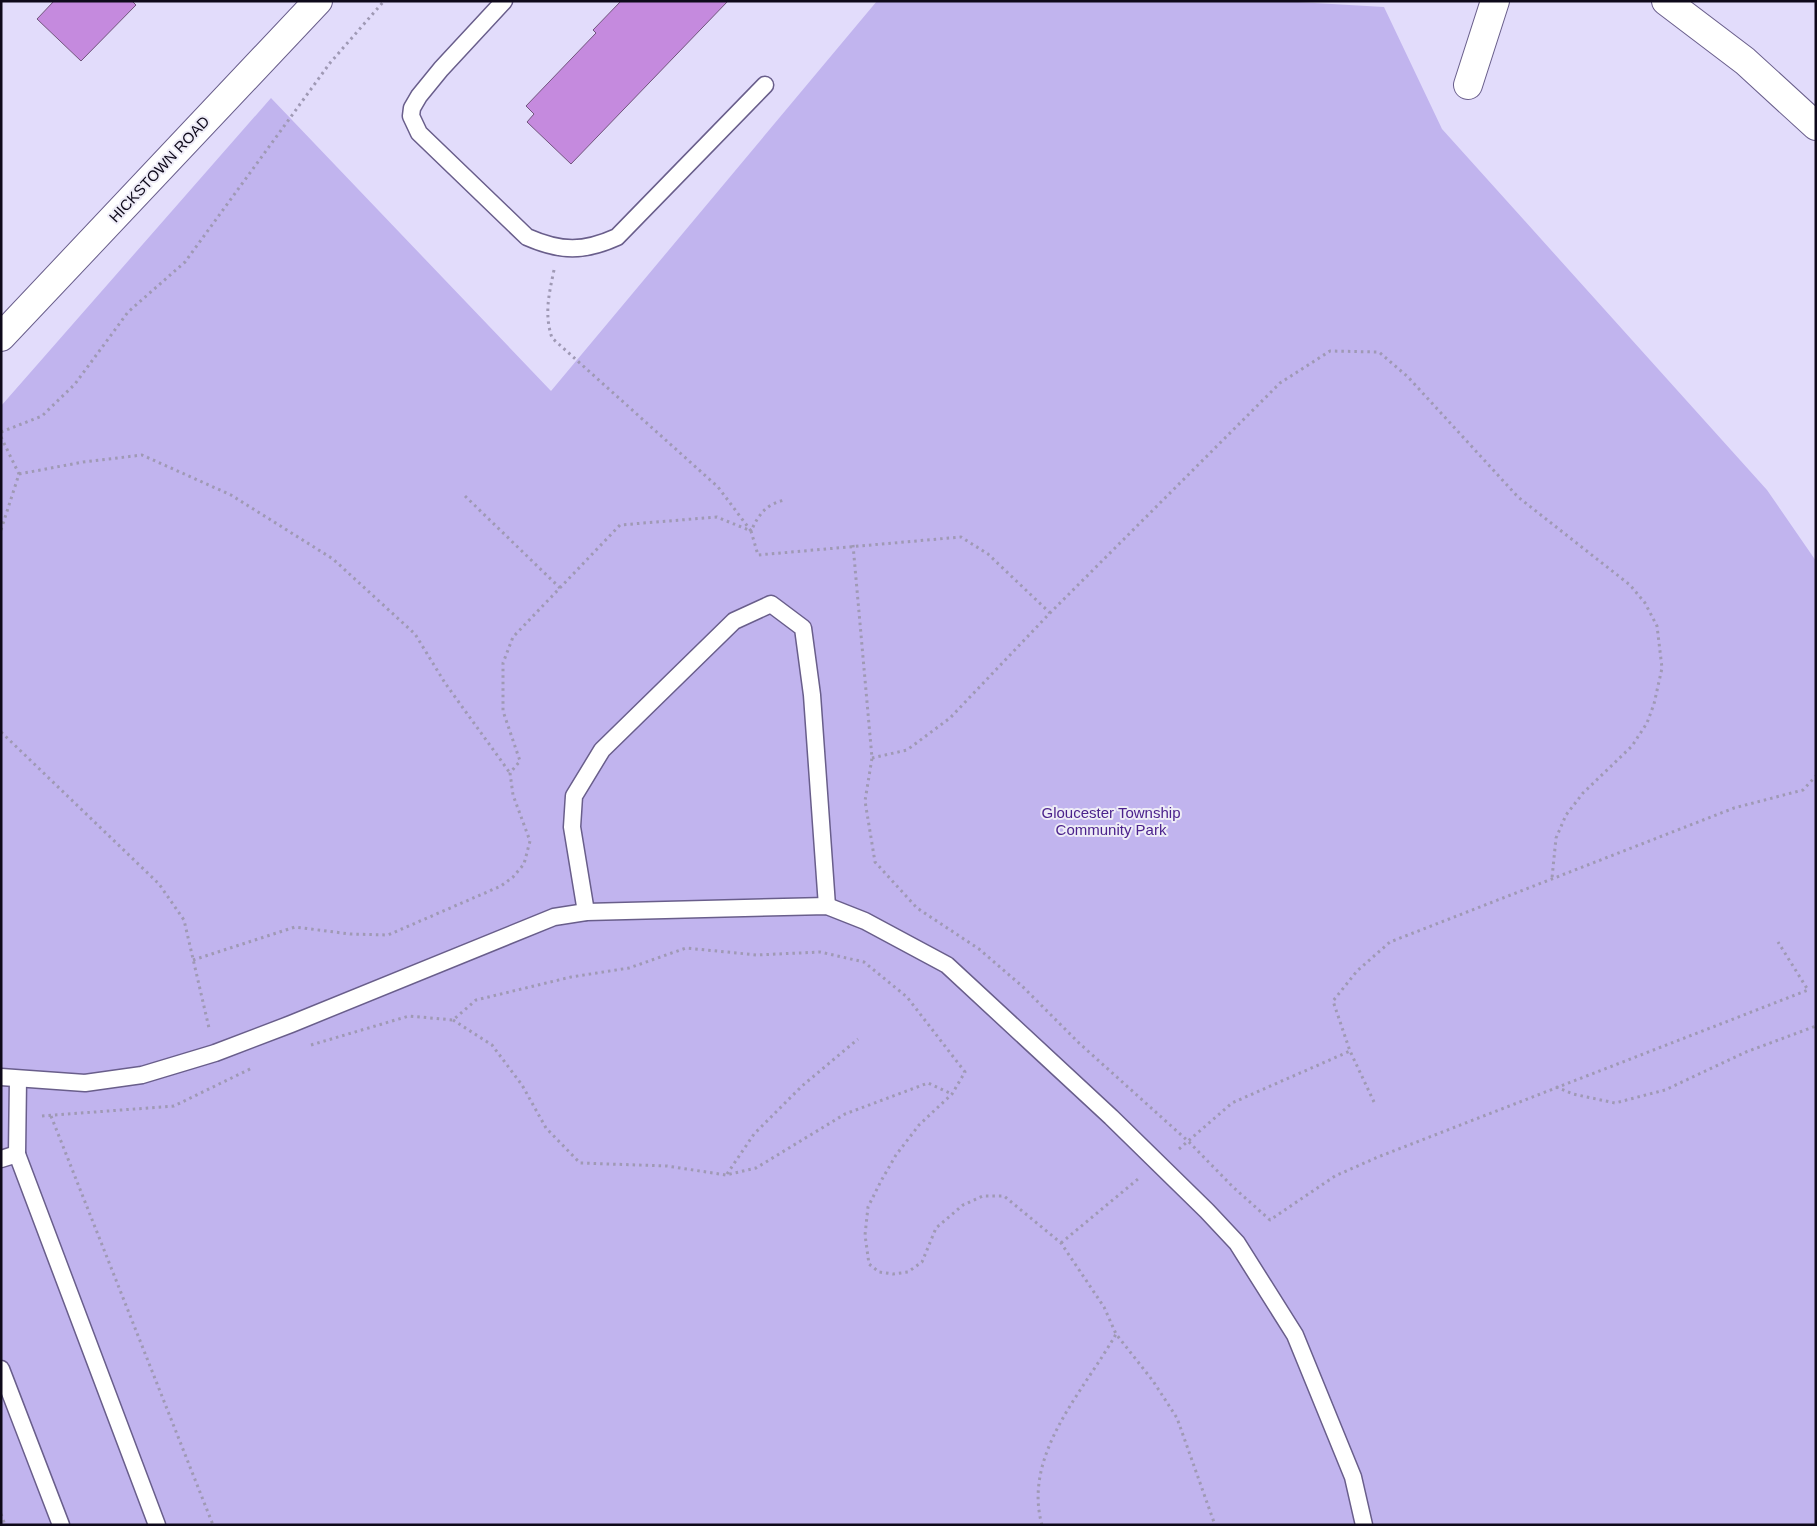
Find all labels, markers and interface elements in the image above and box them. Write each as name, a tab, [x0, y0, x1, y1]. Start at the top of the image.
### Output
street label: HICKSTOWN ROAD	[105, 112, 213, 226]
park label: Gloucester Township Community Park	[1042, 804, 1180, 838]

